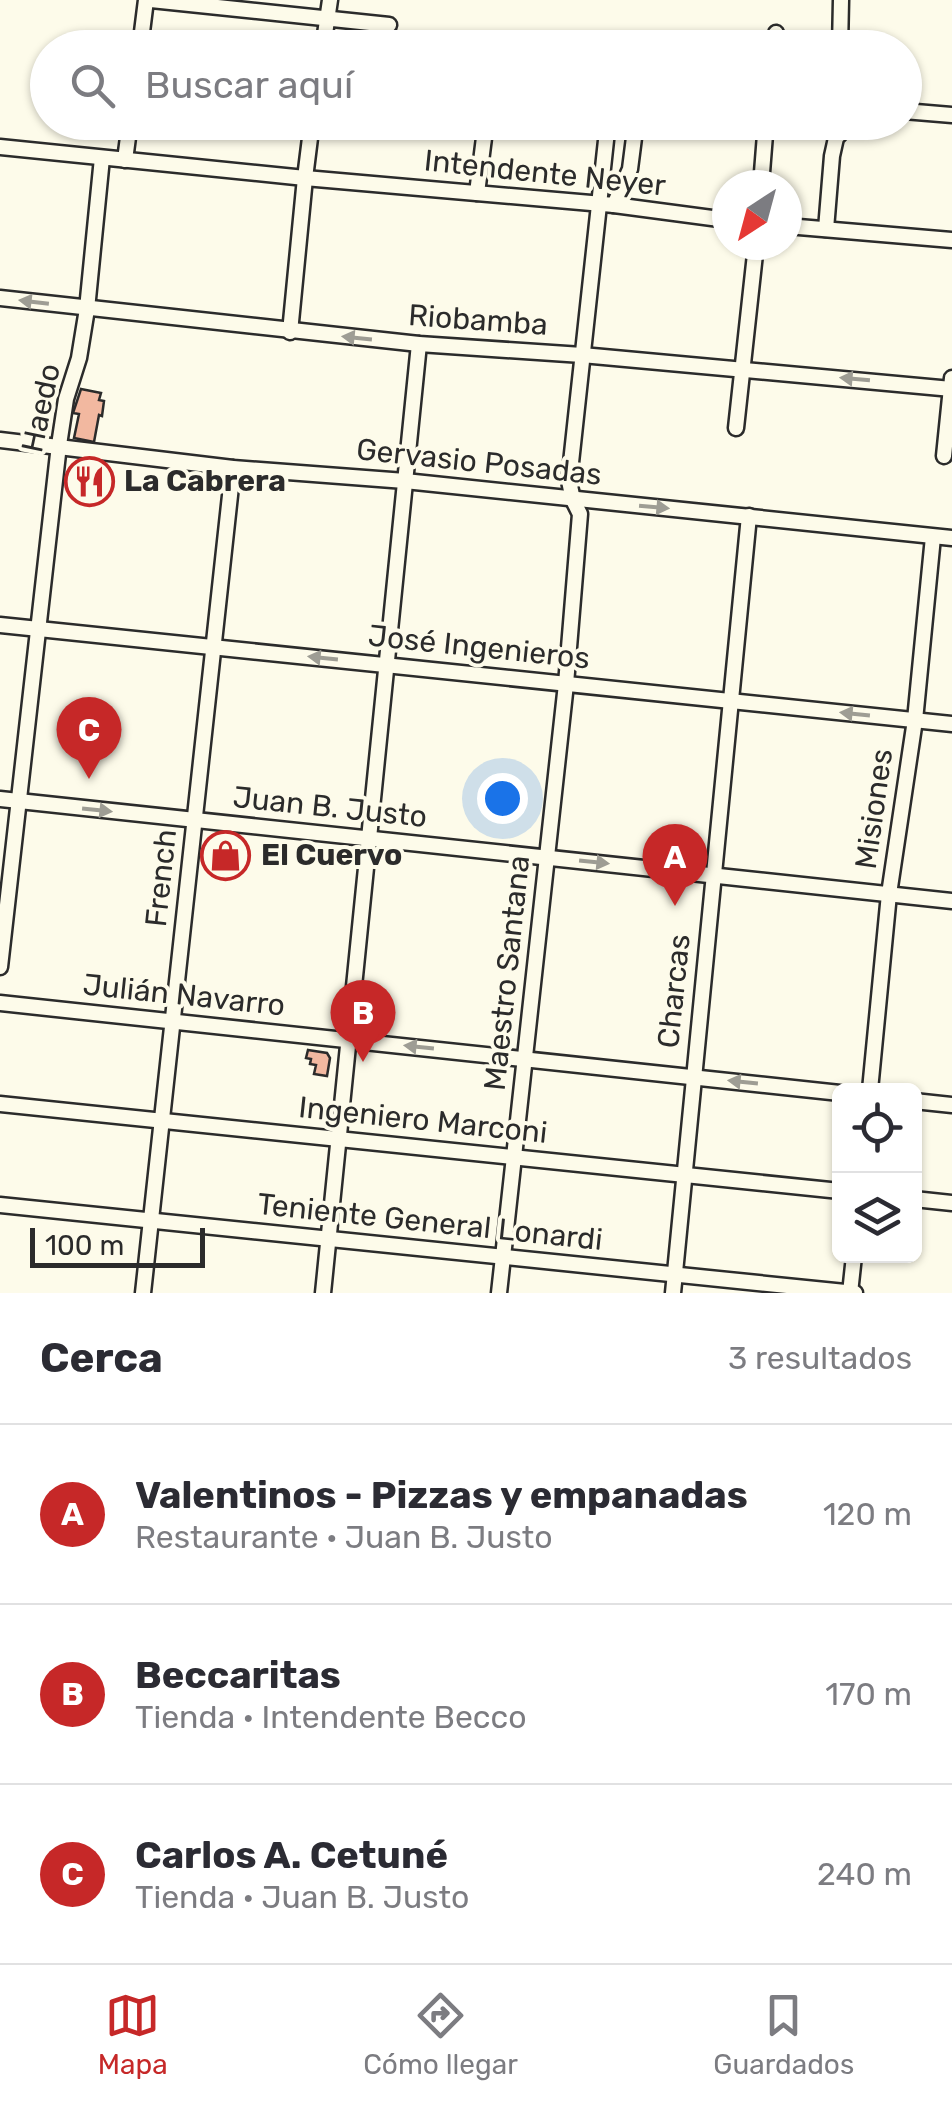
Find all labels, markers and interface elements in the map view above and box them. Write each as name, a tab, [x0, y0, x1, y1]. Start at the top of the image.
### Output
search box	[30, 30, 922, 140]
icon: search	[65, 58, 120, 113]
text: Buscar aquí	[145, 62, 353, 108]
street label: Intendente Neyer	[422, 142, 668, 204]
north arrow	[712, 170, 802, 260]
one-way arrow	[17, 294, 49, 310]
street label: Riobamba	[407, 297, 549, 343]
one-way arrow	[340, 330, 372, 346]
street label: Haedo	[14, 360, 68, 456]
one-way arrow	[839, 371, 870, 387]
street label: Gervasio Posadas	[355, 431, 603, 493]
restaurant icon: La Cabrera	[63, 455, 115, 507]
place label: La Cabrera	[124, 463, 286, 499]
one-way arrow	[638, 500, 670, 516]
street label: José Ingenieros	[366, 617, 592, 677]
one-way arrow	[306, 650, 338, 666]
pin: C	[56, 696, 122, 779]
one-way arrow	[839, 705, 870, 721]
street label: Misiones	[848, 747, 900, 871]
your location	[477, 773, 528, 824]
street label: Juan B. Justo	[231, 779, 429, 835]
one-way arrow	[82, 802, 113, 818]
pin: A	[642, 824, 708, 906]
street label: French	[138, 827, 184, 929]
shop icon: El Cuervo	[200, 829, 252, 881]
place label: El Cuervo	[261, 837, 402, 873]
street label: Maestro Santana	[477, 854, 537, 1092]
one-way arrow	[579, 855, 611, 871]
street label: Charcas	[650, 932, 698, 1050]
street label: Julián Navarro	[81, 966, 287, 1024]
pin: B	[330, 980, 396, 1062]
one-way arrow	[403, 1039, 435, 1055]
one-way arrow	[726, 1074, 758, 1090]
map controls	[832, 1083, 922, 1263]
button: locate	[832, 1083, 922, 1173]
street label: Ingeniero Marconi	[297, 1089, 549, 1151]
button: layers	[832, 1173, 922, 1263]
street label: Teniente General Lonardi	[256, 1186, 604, 1258]
scale bar	[30, 1223, 205, 1268]
text: 100 m	[45, 1229, 124, 1262]
text: Cerca	[40, 1333, 163, 1383]
text: 3 resultados	[728, 1339, 912, 1377]
text: Valentinos - Pizzas y empanadas	[135, 1472, 748, 1518]
text: A	[61, 1495, 84, 1533]
text: 120 m	[823, 1495, 912, 1533]
text: Restaurante · Juan B. Justo	[135, 1518, 553, 1556]
text: Beccaritas	[135, 1652, 341, 1698]
text: B	[61, 1675, 84, 1713]
text: 170 m	[825, 1675, 912, 1713]
text: Tienda · Intendente Becco	[135, 1698, 527, 1736]
text: Carlos A. Cetuné	[135, 1832, 448, 1878]
text: C	[61, 1855, 84, 1893]
text: 240 m	[817, 1855, 912, 1893]
text: Tienda · Juan B. Justo	[135, 1878, 469, 1916]
tab: Mapa	[98, 1988, 168, 2081]
tab: Cómo llegar	[363, 1988, 518, 2081]
tab: Guardados	[713, 1988, 854, 2081]

